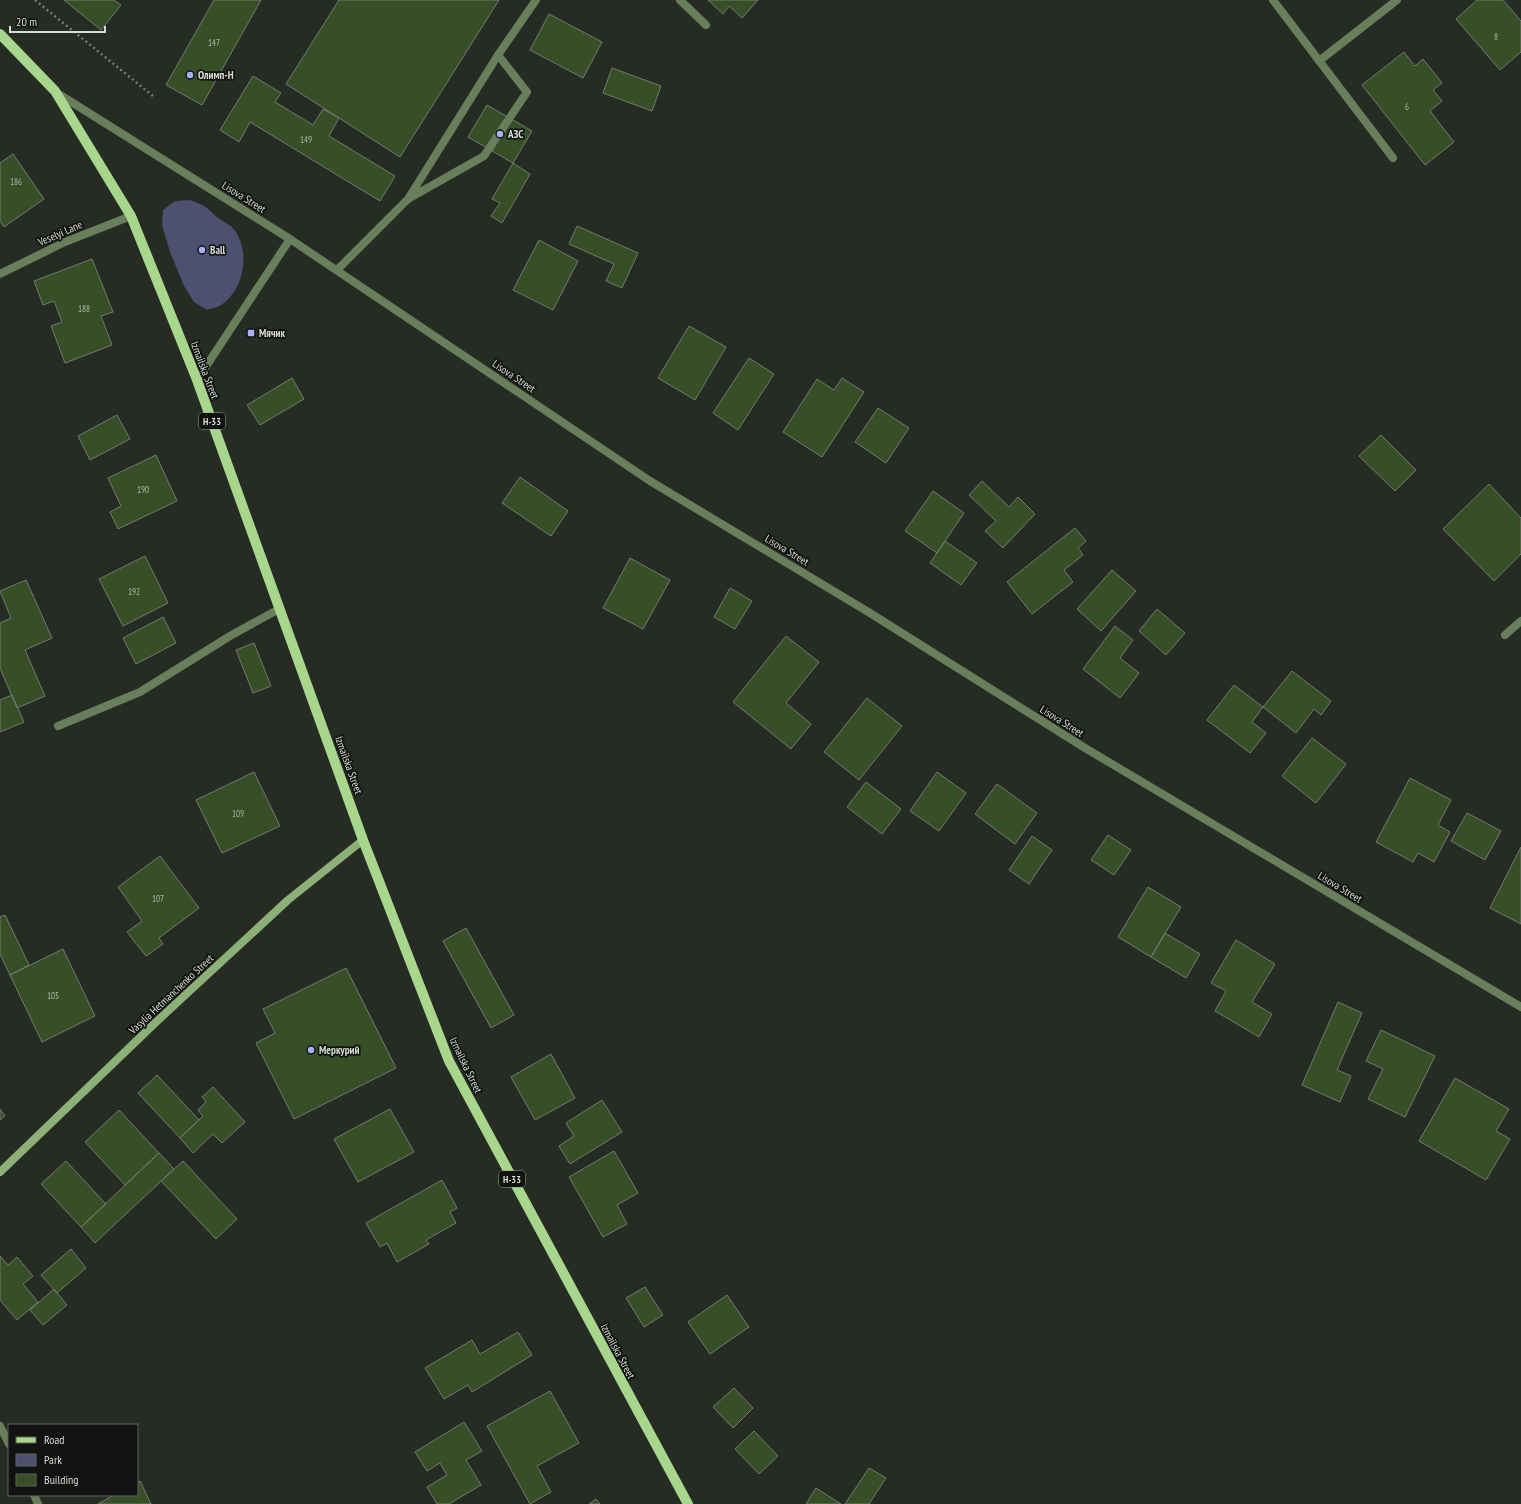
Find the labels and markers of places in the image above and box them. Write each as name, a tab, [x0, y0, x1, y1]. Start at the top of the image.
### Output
place label: Олимп-Н	[198, 68, 234, 82]
marker: Олимп-Н	[185, 70, 195, 80]
place label: АЗС	[507, 127, 523, 141]
marker: АЗС	[495, 129, 505, 139]
place label: Ball	[210, 243, 226, 257]
marker: Ball	[197, 245, 207, 255]
place label: Мячик	[259, 326, 285, 340]
marker: Мячик	[246, 328, 256, 338]
place label: Меркурий	[319, 1043, 360, 1057]
marker: Меркурий	[306, 1045, 316, 1055]

